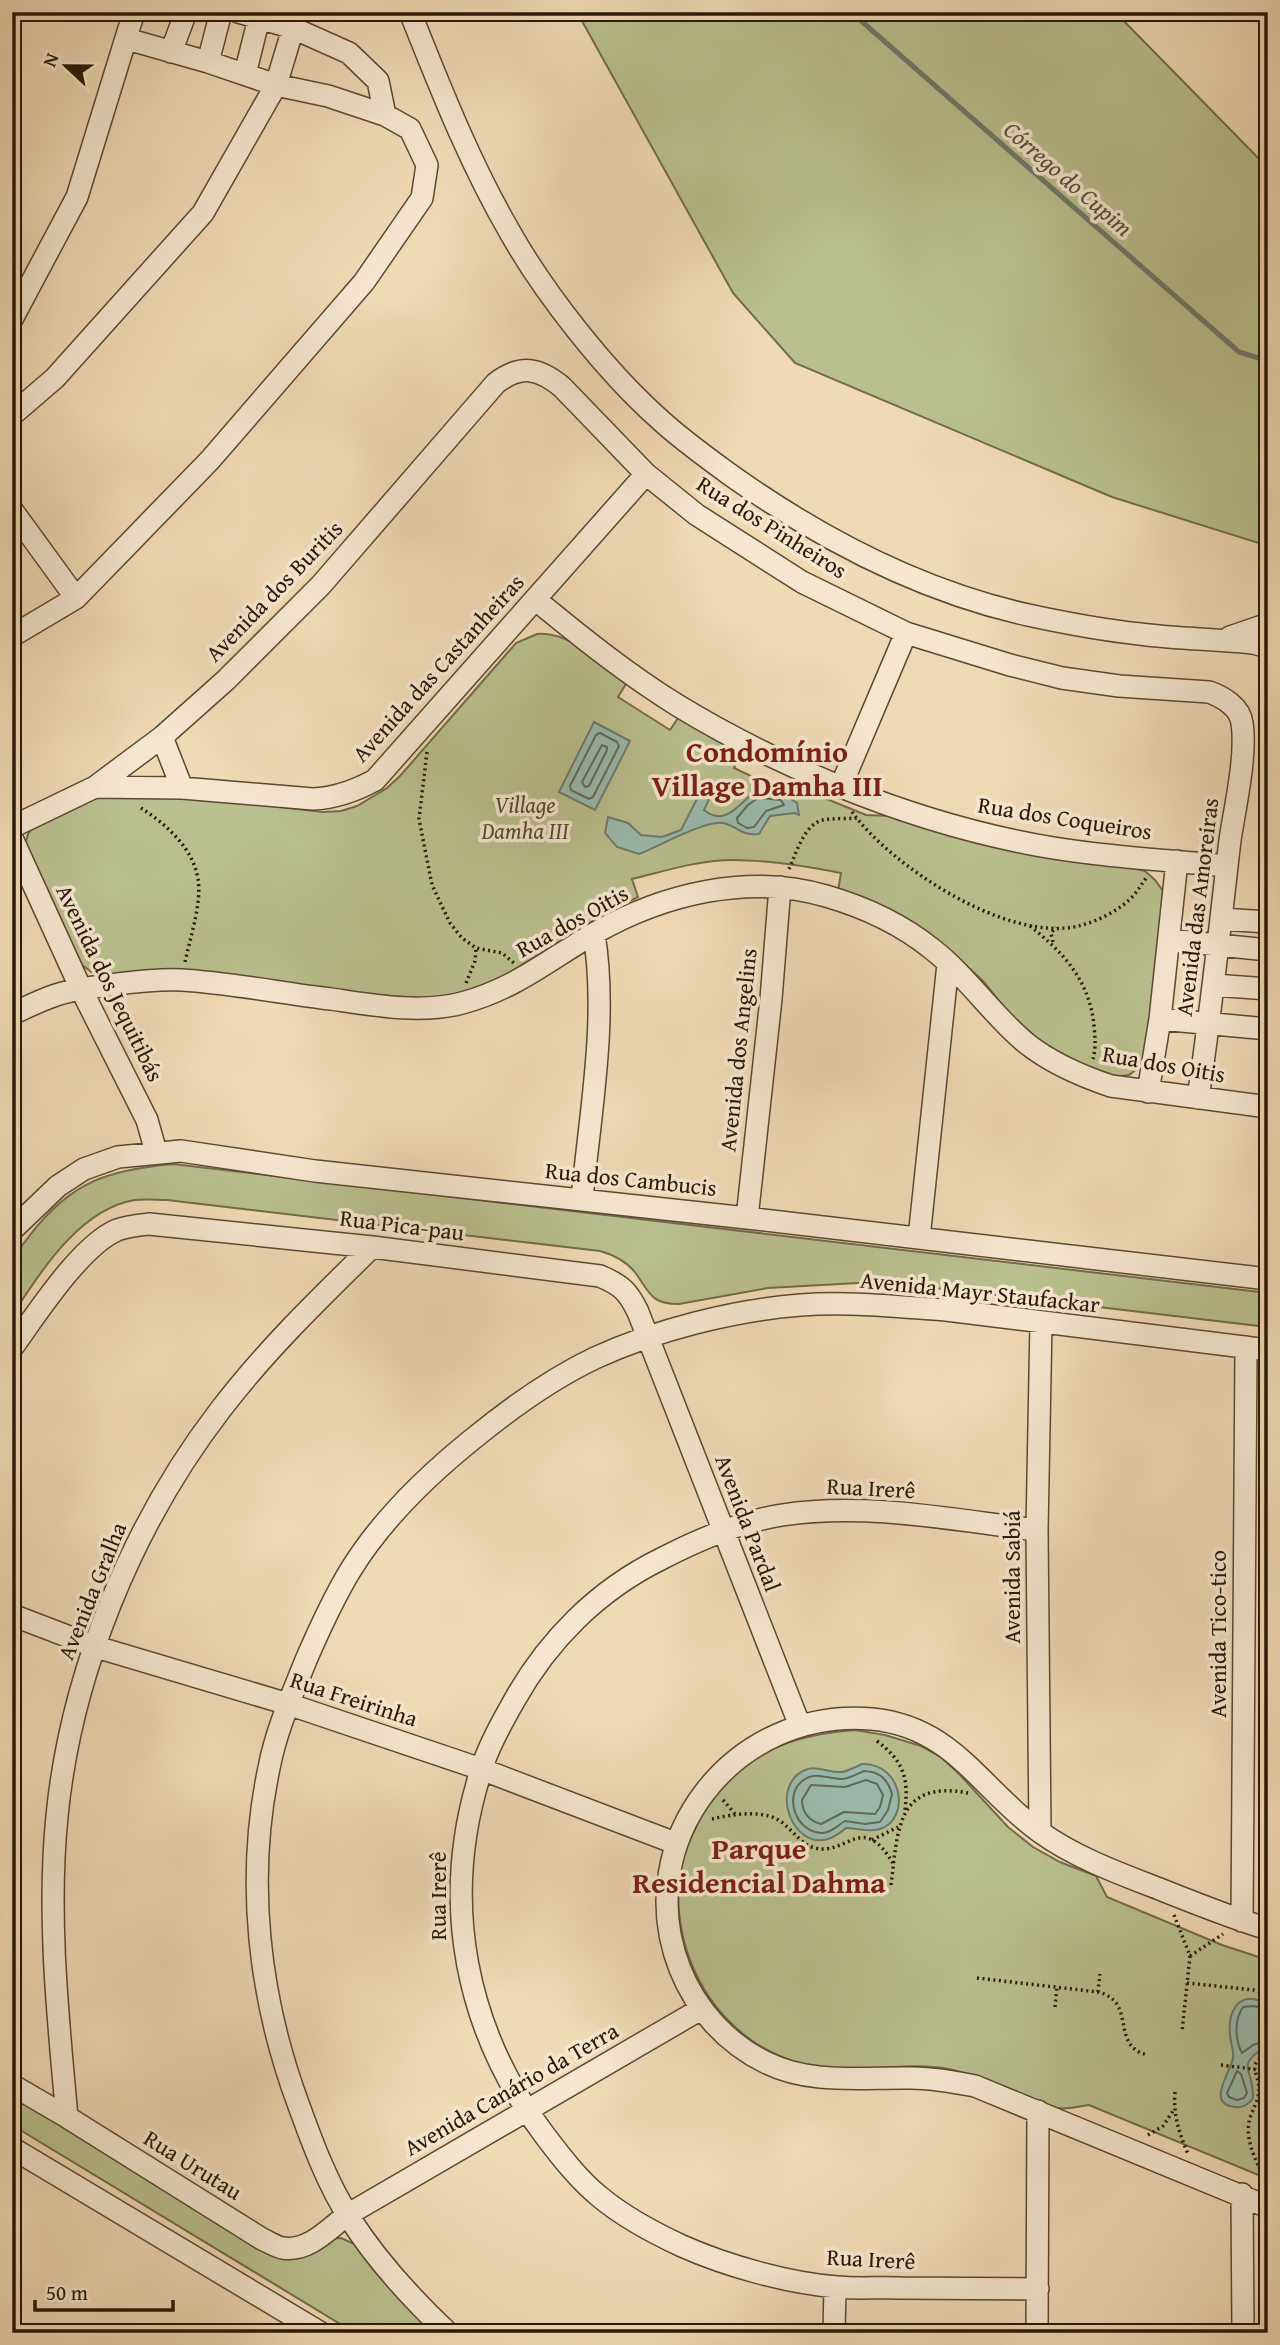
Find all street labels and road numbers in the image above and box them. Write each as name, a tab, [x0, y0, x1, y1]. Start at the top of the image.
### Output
street label: Rua dos Pinheiros	[691, 467, 854, 586]
street label: Avenida dos Buritis	[197, 512, 350, 669]
street label: Avenida das Castanheiras	[344, 566, 531, 769]
street label: Rua dos Coqueiros	[976, 787, 1155, 848]
street label: Avenida das Amoreiras	[1167, 796, 1226, 1018]
street label: Rua dos Oitis	[510, 876, 634, 965]
street label: Avenida dos Jequitibás	[48, 879, 173, 1087]
street label: Avenida dos Angelins	[710, 947, 765, 1153]
street label: Rua dos Oitis	[1100, 1036, 1228, 1091]
street label: Rua dos Cambucis	[544, 1153, 718, 1204]
street label: Rua Pica-pau	[338, 1201, 467, 1249]
street label: Avenida Mayr Staufackar	[859, 1263, 1102, 1321]
street label: Avenida Pardal	[707, 1450, 790, 1596]
street label: Rua Irerê	[826, 1469, 916, 1506]
street label: Avenida Sabiá	[995, 1510, 1028, 1644]
street label: Avenida Gralha	[49, 1517, 134, 1665]
street label: Avenida Tico-tico	[1201, 1550, 1234, 1718]
street label: Rua Freirinha	[286, 1662, 422, 1735]
street label: Rua Irerê	[421, 1852, 454, 1940]
street label: Avenida Canário da Terra	[397, 2014, 624, 2164]
street label: Rua Urutau	[138, 2121, 249, 2208]
street label: Rua Irerê	[826, 2240, 916, 2277]

